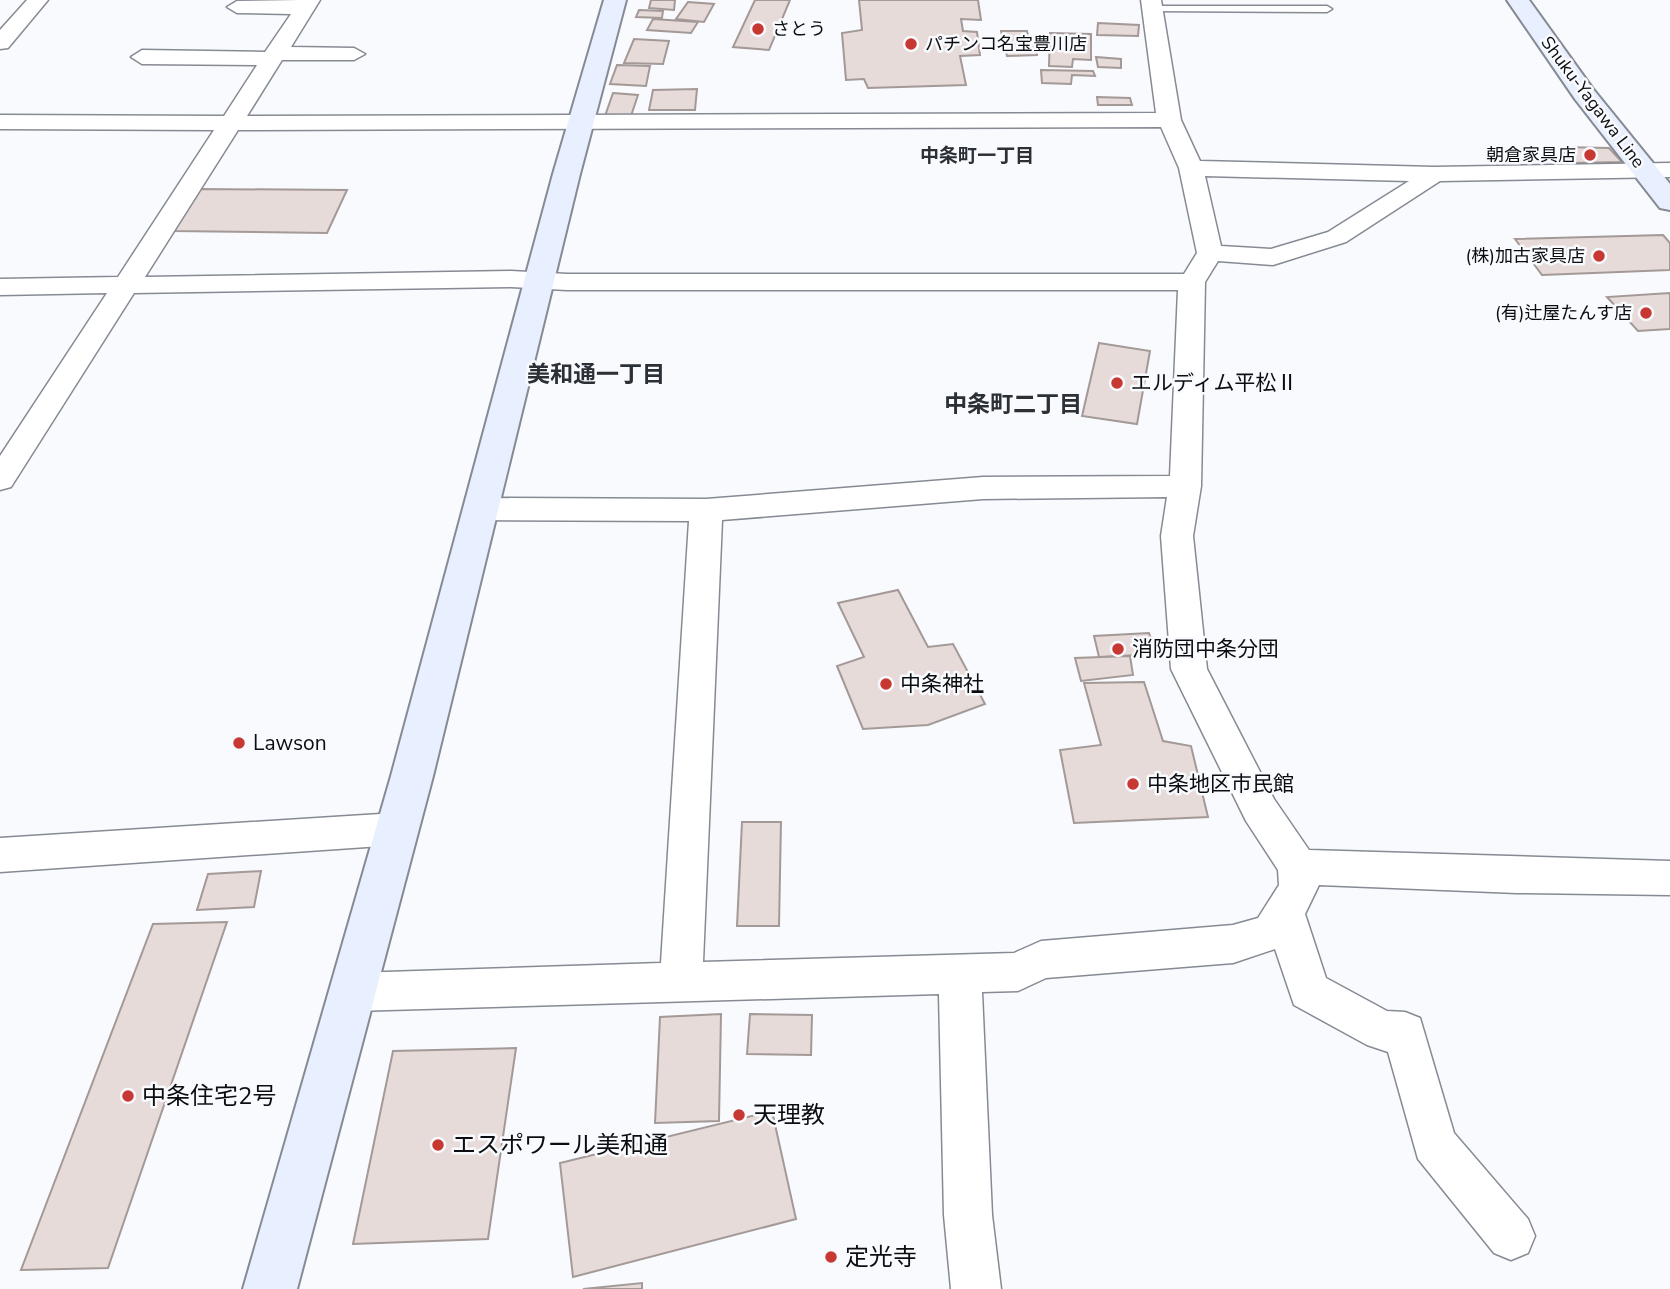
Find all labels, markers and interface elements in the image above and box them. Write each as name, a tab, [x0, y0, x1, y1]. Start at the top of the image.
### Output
place label: さとう	[772, 17, 826, 41]
marker: さとう	[750, 21, 766, 37]
street label: Shuku-Yagawa Line	[1536, 31, 1650, 173]
place label: パチンコ名宝豊川店	[925, 32, 1087, 56]
marker: パチンコ名宝豊川店	[903, 36, 919, 52]
district label: 中条町一丁目	[920, 143, 1034, 169]
place label: 朝倉家具店	[1486, 143, 1576, 167]
marker: 朝倉家具店	[1582, 147, 1598, 163]
place label: (株)加古家具店	[1466, 244, 1585, 268]
marker: (株)加古家具店	[1591, 248, 1607, 264]
place label: (有)辻屋たんす店	[1495, 301, 1632, 325]
marker: (有)辻屋たんす店	[1638, 305, 1654, 321]
district label: 美和通一丁目	[527, 359, 665, 390]
place label: エルディム平松Ⅱ	[1131, 369, 1298, 397]
marker: エルディム平松Ⅱ	[1109, 375, 1125, 391]
district label: 中条町二丁目	[944, 389, 1082, 420]
place label: 消防団中条分団	[1132, 635, 1279, 663]
marker: 消防団中条分団	[1110, 641, 1126, 657]
place label: 中条神社	[900, 670, 984, 698]
marker: 中条神社	[878, 676, 894, 692]
place label: Lawson	[253, 729, 327, 757]
marker: Lawson	[231, 735, 247, 751]
place label: 中条地区市民館	[1147, 770, 1294, 798]
marker: 中条地区市民館	[1125, 776, 1141, 792]
place label: 中条住宅2号	[142, 1080, 276, 1112]
marker: 中条住宅2号	[120, 1088, 136, 1104]
place label: 天理教	[753, 1099, 825, 1131]
marker: 天理教	[731, 1107, 747, 1123]
place label: エスポワール美和通	[452, 1129, 668, 1161]
marker: エスポワール美和通	[430, 1137, 446, 1153]
place label: 定光寺	[845, 1241, 917, 1273]
marker: 定光寺	[823, 1249, 839, 1265]

